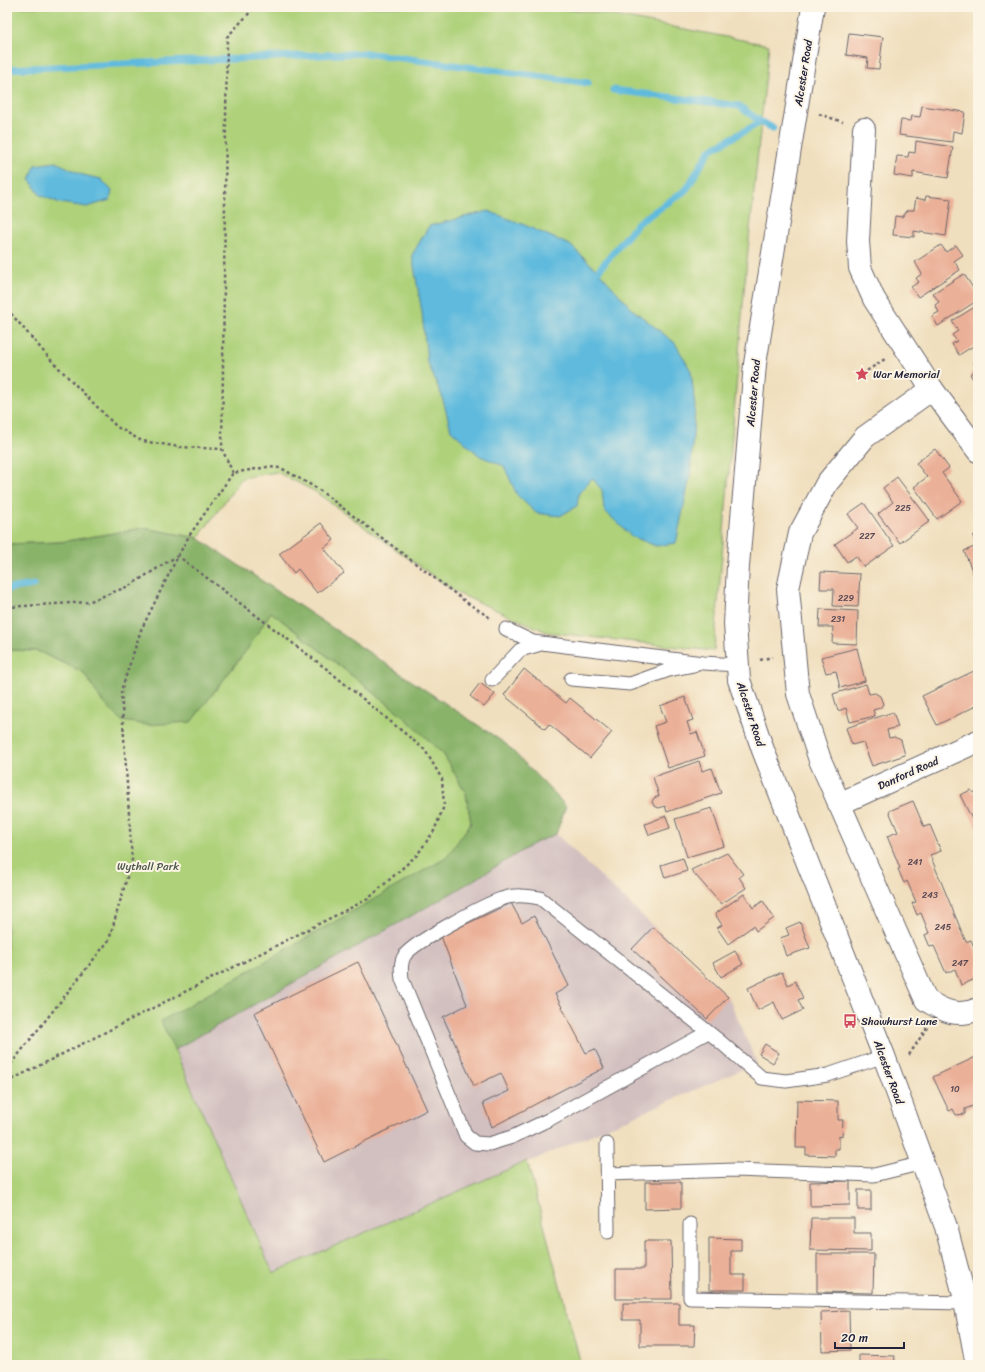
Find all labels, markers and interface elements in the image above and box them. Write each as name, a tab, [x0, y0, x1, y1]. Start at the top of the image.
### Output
street label: Alcester Road	[789, 37, 818, 109]
street label: Alcester Road	[741, 358, 766, 428]
place label: War Memorial	[873, 365, 940, 384]
place icon: War Memorial	[854, 366, 870, 382]
house number: 225	[895, 500, 911, 516]
house number: 227	[859, 528, 876, 544]
house number: 229	[838, 590, 854, 606]
house number: 231	[831, 611, 845, 627]
street label: Alcester Road	[731, 678, 770, 750]
street label: Danford Road	[875, 751, 943, 795]
house number: 241	[908, 854, 922, 870]
park label: Wythall Park	[117, 857, 179, 876]
house number: 243	[922, 887, 938, 903]
house number: 245	[935, 919, 952, 935]
house number: 247	[952, 955, 969, 971]
place label: Shawhurst Lane	[861, 1012, 938, 1031]
bus stop icon: Shawhurst Lane	[842, 1013, 858, 1029]
street label: Alcester Road	[868, 1036, 909, 1108]
house number: 10	[950, 1081, 960, 1097]
scale bar	[835, 1324, 904, 1350]
text: 20 m	[841, 1327, 868, 1349]

